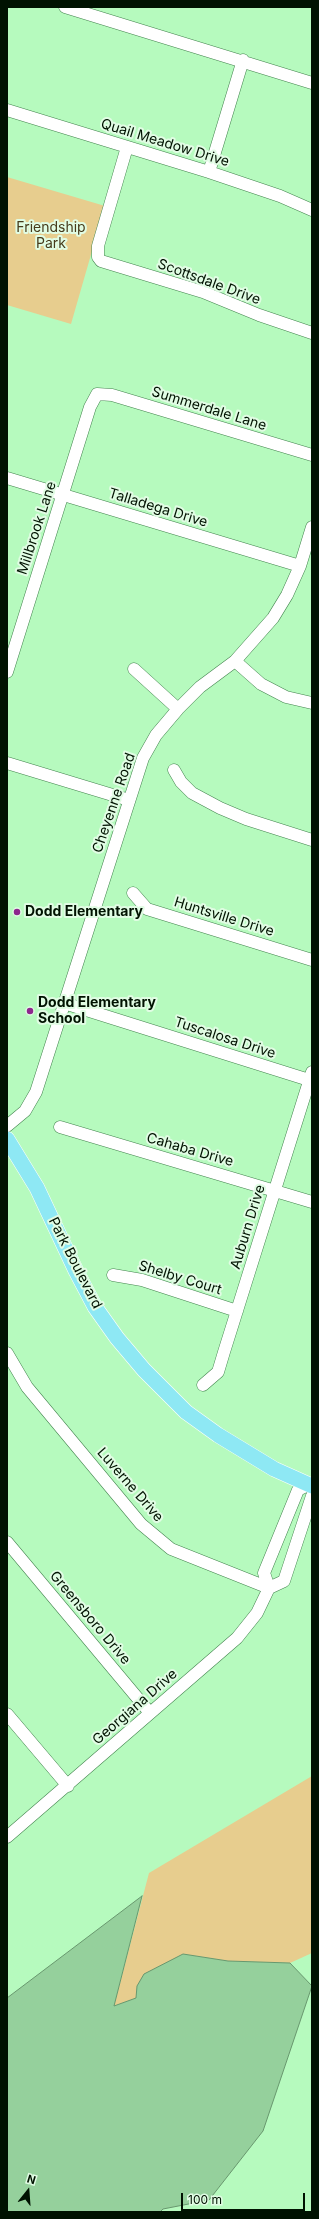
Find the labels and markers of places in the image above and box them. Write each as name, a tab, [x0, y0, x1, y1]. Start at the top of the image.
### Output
place label: Dodd Elementary	[25, 904, 143, 920]
marker: Dodd Elementary	[12, 907, 22, 917]
place label: Dodd Elementary School	[38, 995, 156, 1028]
marker: Dodd Elementary School	[25, 1006, 35, 1016]

